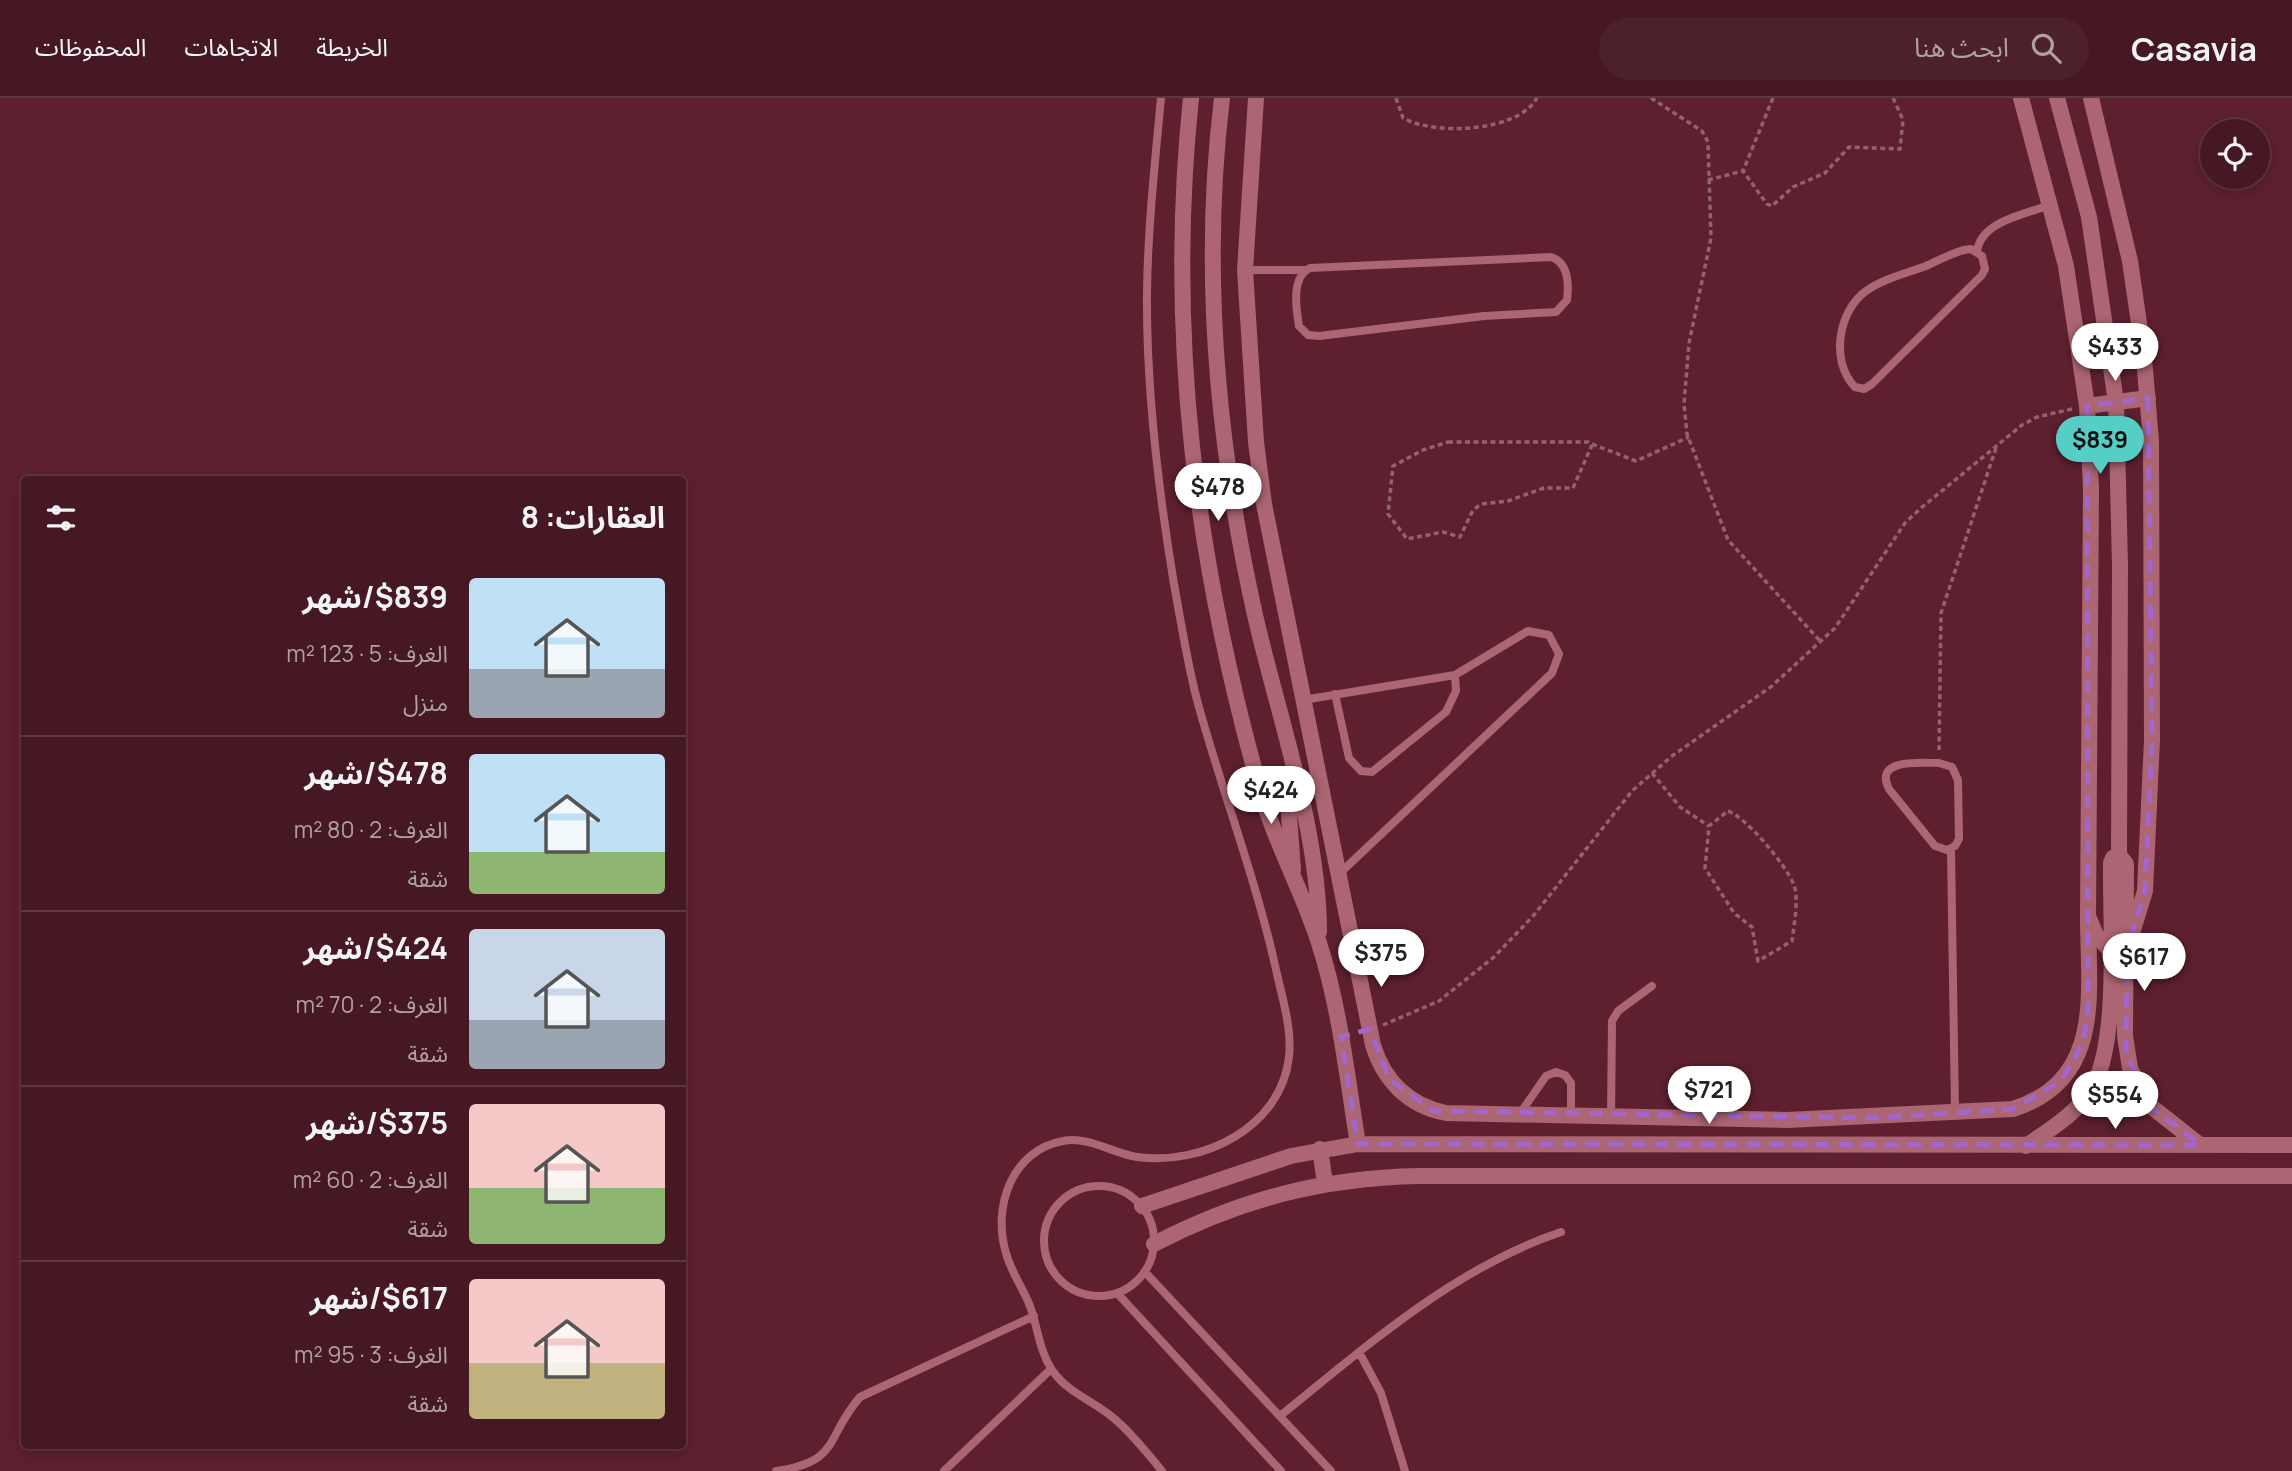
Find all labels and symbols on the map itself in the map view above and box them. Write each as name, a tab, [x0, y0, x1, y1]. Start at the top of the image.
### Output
pin: $433	[2074, 324, 2156, 383]
pin: $839	[2059, 416, 2141, 476]
pin: $478	[1177, 464, 1259, 523]
pin: $424	[1230, 766, 1312, 826]
pin: $375	[1340, 930, 1422, 989]
pin: $617	[2103, 934, 2185, 993]
pin: $721	[1668, 1066, 1750, 1126]
pin: $554	[2074, 1072, 2156, 1131]

